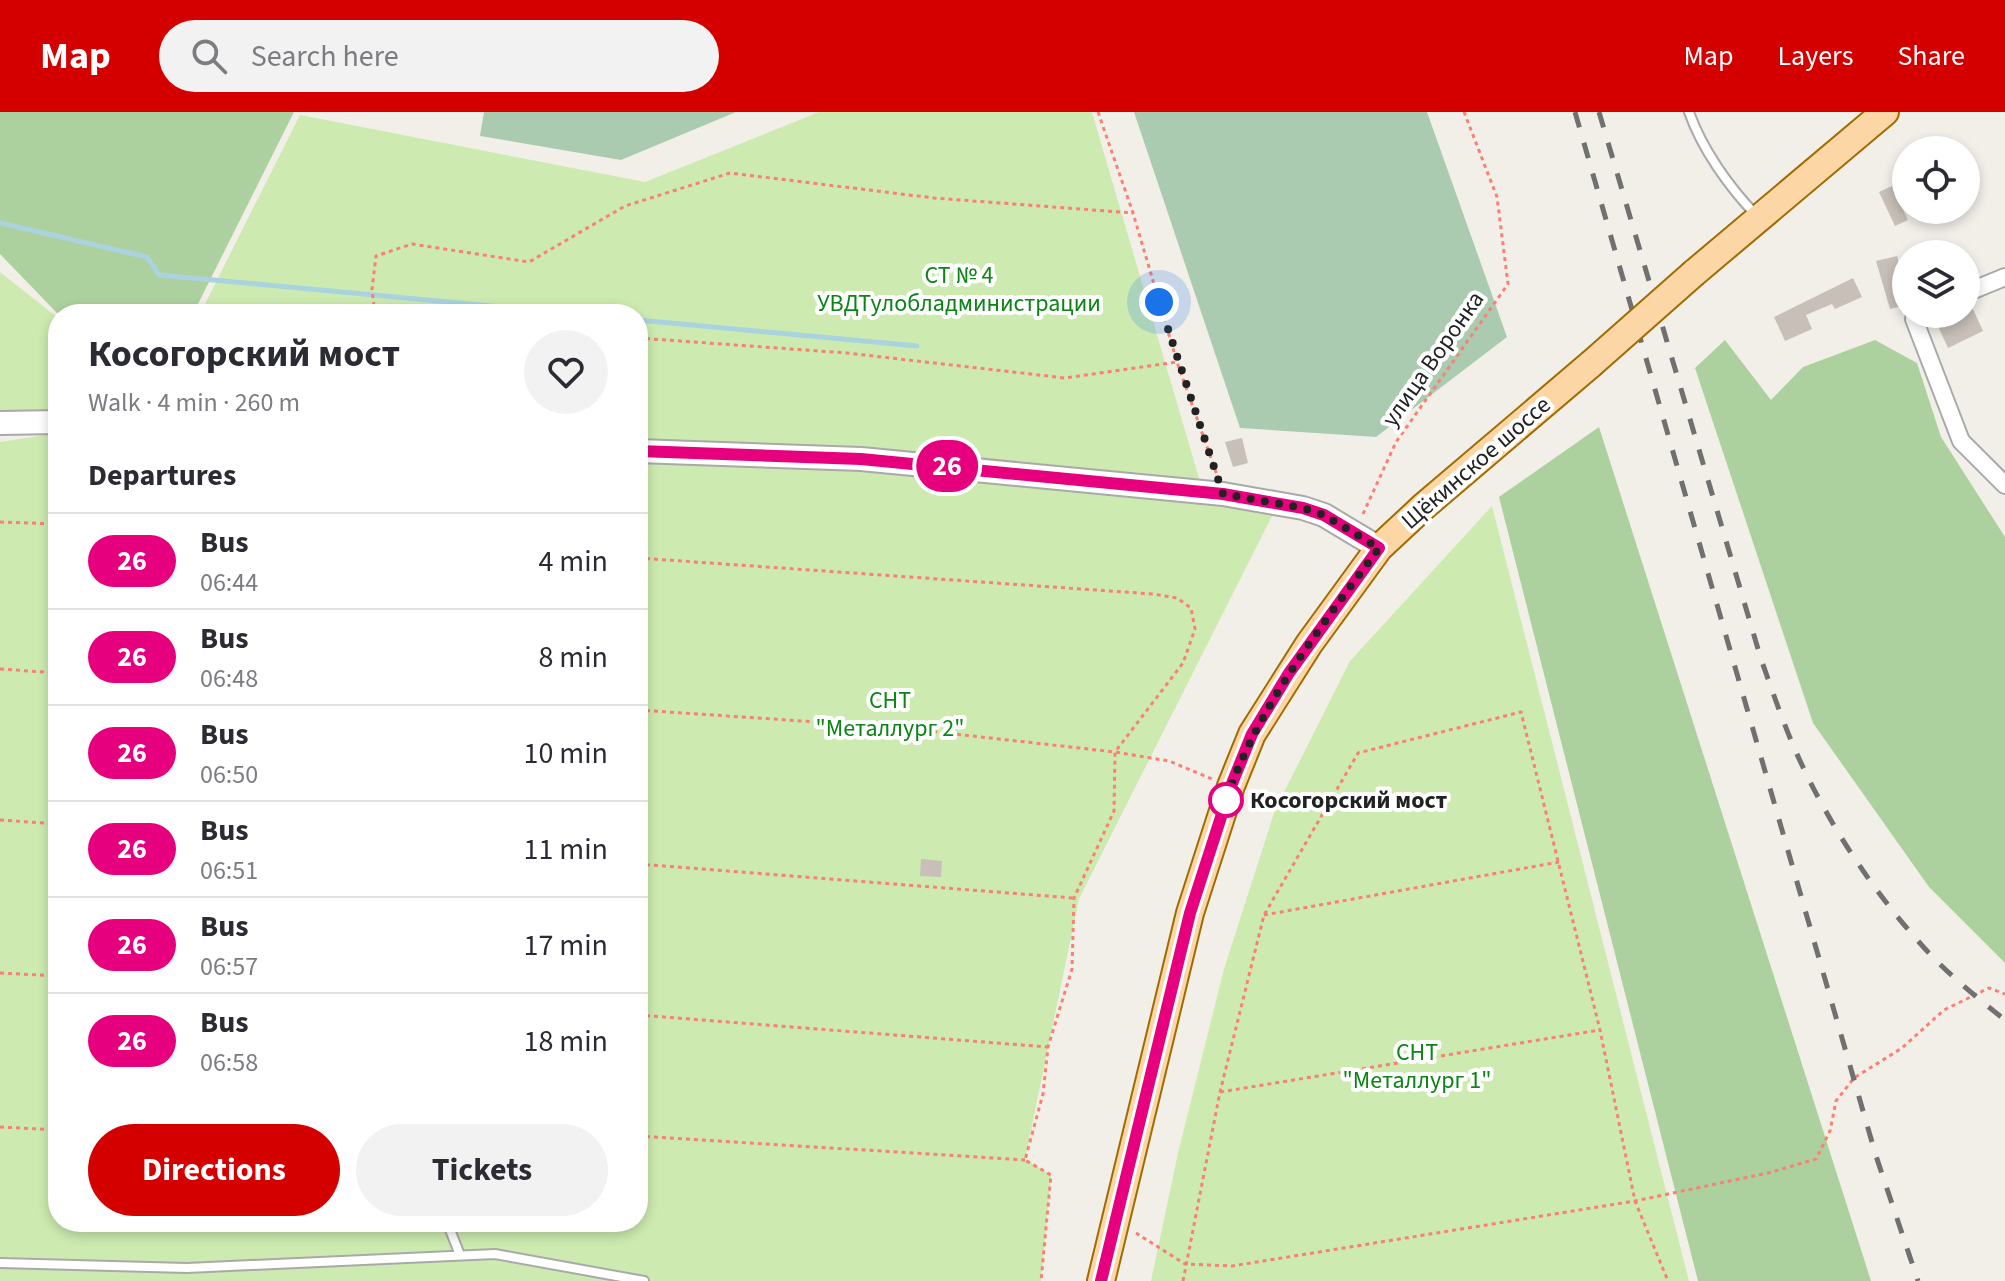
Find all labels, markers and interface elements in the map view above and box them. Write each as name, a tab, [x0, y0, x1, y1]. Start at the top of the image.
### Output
search box	[159, 20, 719, 92]
text: Map	[40, 29, 111, 83]
icon: search	[187, 34, 231, 78]
text: Search here	[251, 35, 399, 78]
text: Map	[1683, 36, 1733, 76]
text: Layers	[1777, 36, 1853, 76]
text: Share	[1897, 36, 1965, 76]
map controls	[1892, 136, 1980, 328]
button: locate	[1892, 136, 1980, 224]
button: layers	[1892, 240, 1980, 328]
park label: СТ № 4 УВДТулобладминистрации	[817, 258, 1101, 321]
your location	[1139, 282, 1179, 322]
street label: улица Воронка	[1373, 284, 1493, 434]
text: Косогорский мост	[88, 327, 400, 381]
button: heart	[524, 330, 608, 414]
text: Walk · 4 min · 260 m	[88, 384, 300, 421]
street label: Щёкинское шоссе	[1394, 388, 1558, 538]
line badge: 26	[911, 440, 983, 492]
text: 26	[932, 446, 962, 486]
text: Departures	[88, 454, 236, 497]
text: Bus	[200, 521, 248, 564]
text: 4 min	[538, 540, 608, 583]
text: 26	[117, 541, 147, 581]
text: 06:44	[200, 564, 258, 601]
text: Bus	[200, 617, 248, 660]
text: 8 min	[538, 636, 608, 679]
text: 26	[117, 637, 147, 677]
text: 06:48	[200, 660, 258, 697]
park label: СНТ "Металлург 2"	[816, 683, 964, 746]
text: Bus	[200, 713, 248, 756]
text: 10 min	[524, 732, 608, 775]
text: 26	[117, 733, 147, 773]
text: 06:50	[200, 756, 258, 793]
marker: Косогорский мост	[1209, 783, 1243, 817]
place label: Косогорский мост	[1250, 783, 1447, 818]
text: Bus	[200, 809, 248, 852]
text: 11 min	[524, 828, 608, 871]
text: 26	[117, 829, 147, 869]
text: 06:51	[200, 852, 258, 889]
text: Bus	[200, 905, 248, 948]
text: 17 min	[524, 924, 608, 967]
text: 26	[117, 925, 147, 965]
text: 06:57	[200, 948, 258, 985]
text: Bus	[200, 1001, 248, 1044]
text: 18 min	[524, 1020, 608, 1063]
text: 26	[117, 1021, 147, 1061]
park label: СНТ "Металлург 1"	[1343, 1035, 1491, 1098]
text: 06:58	[200, 1044, 258, 1081]
button: Directions	[88, 1124, 340, 1216]
button: Tickets	[356, 1124, 608, 1216]

